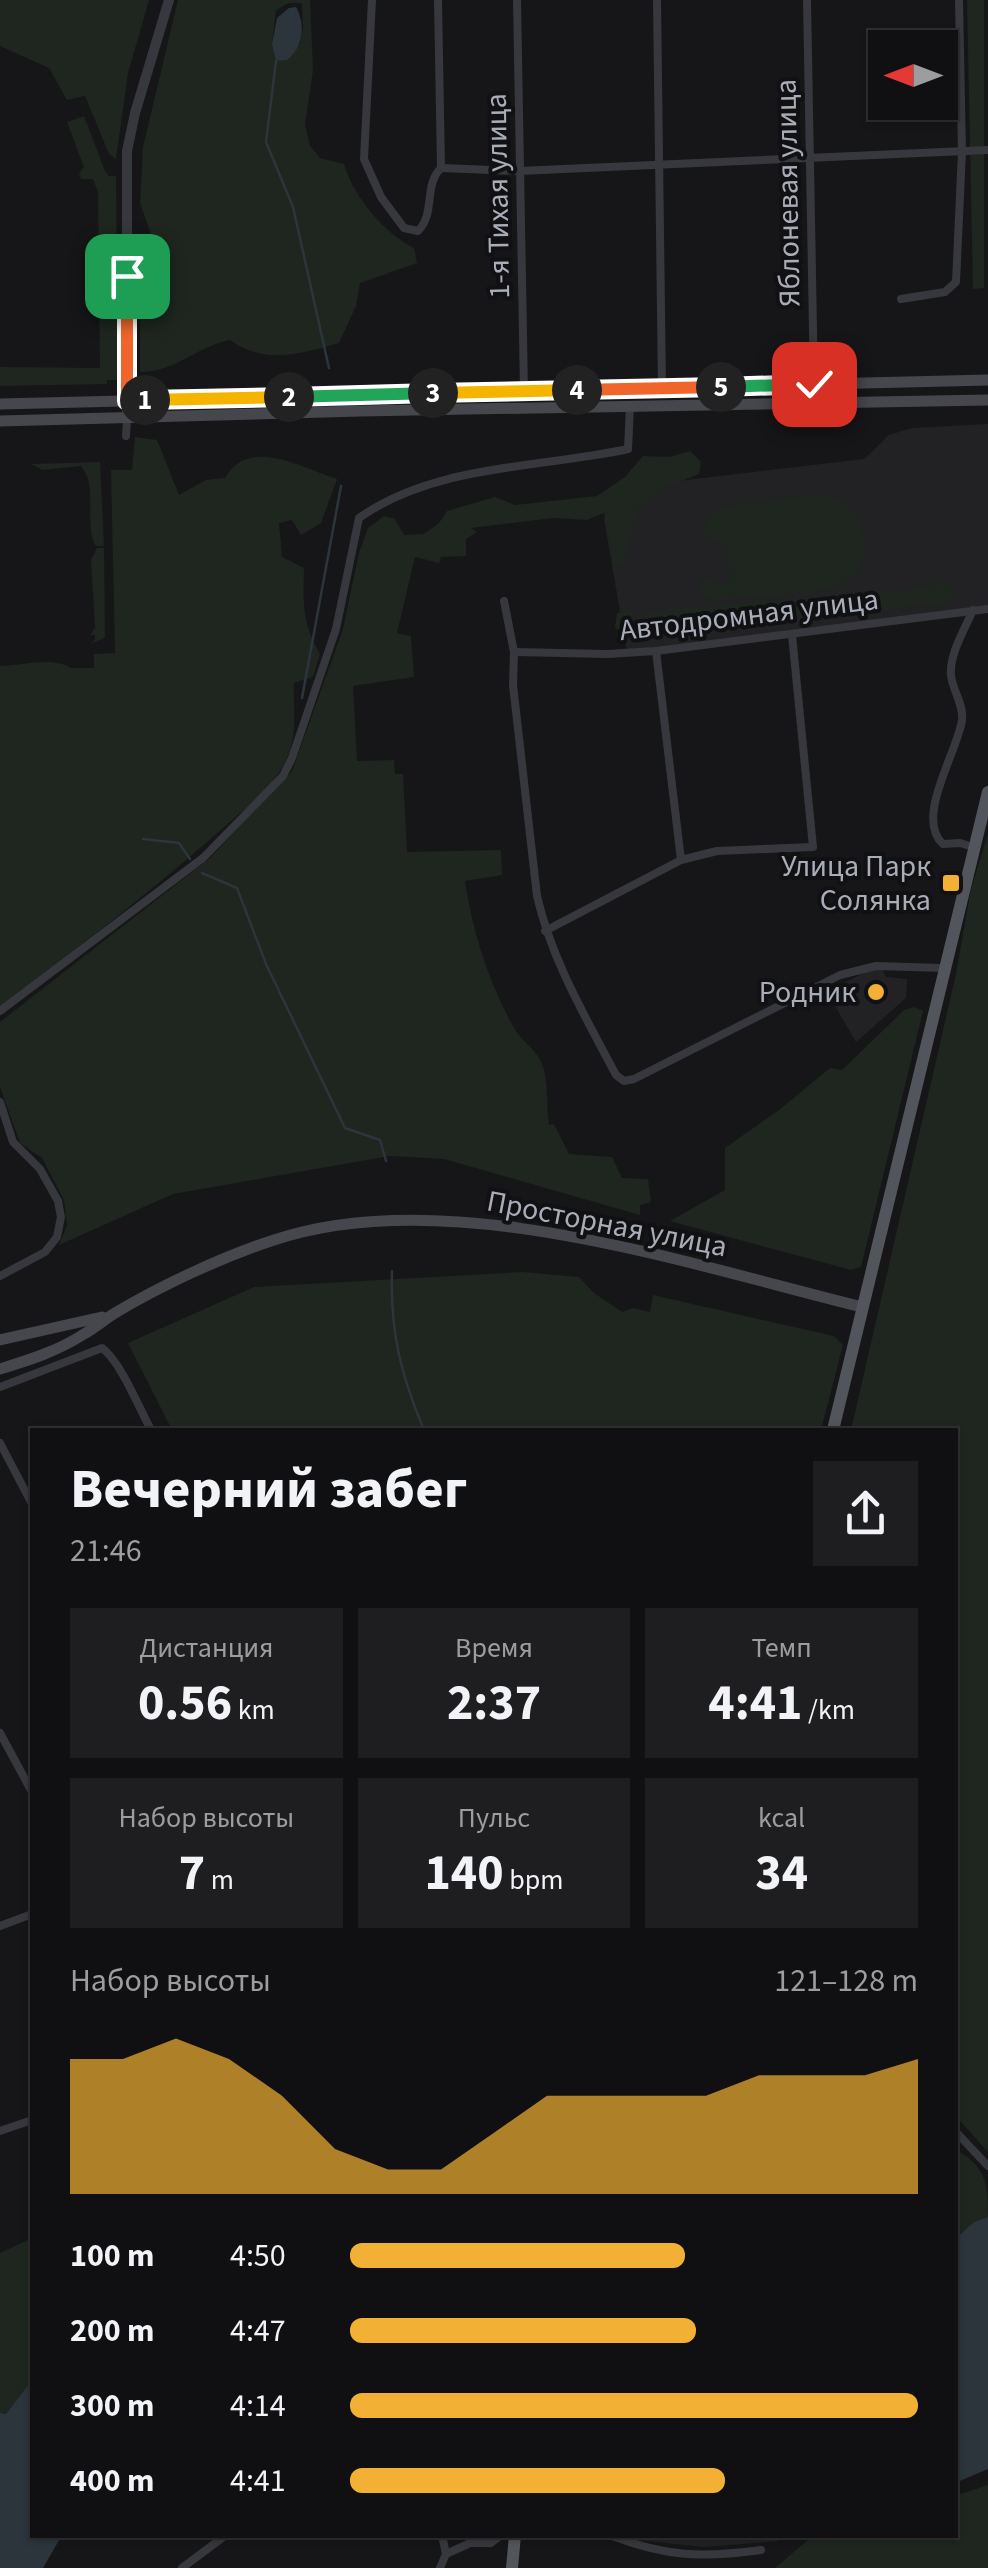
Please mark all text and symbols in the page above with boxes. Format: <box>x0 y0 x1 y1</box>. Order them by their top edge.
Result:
north arrow <box>868 30 958 120</box>
map controls <box>868 30 958 120</box>
street label: Яблоневая улица <box>765 79 811 307</box>
street label: 1-я Тихая улица <box>475 93 521 299</box>
pin <box>85 234 170 319</box>
icon: arrive <box>100 249 155 304</box>
pin <box>772 342 857 427</box>
icon: check <box>787 357 842 412</box>
pin: 5 <box>696 362 746 412</box>
pin: 4 <box>552 365 602 415</box>
text: 5 <box>714 367 728 407</box>
pin: 3 <box>408 368 458 418</box>
text: 4 <box>570 370 584 410</box>
pin: 2 <box>264 372 314 422</box>
text: 3 <box>426 373 440 413</box>
pin: 1 <box>120 375 170 425</box>
text: 2 <box>282 377 296 417</box>
text: 1 <box>138 380 152 420</box>
street label: Автодромная улица <box>617 578 881 652</box>
place label: Улица Парк Солянка <box>781 845 931 922</box>
marker: Улица Парк Солянка <box>940 872 962 894</box>
place label: Родник <box>759 971 856 1014</box>
marker: Родник <box>865 981 887 1003</box>
street label: Просторная улица <box>483 1180 731 1268</box>
text: Вечерний забег <box>70 1451 467 1529</box>
button: share <box>813 1461 918 1566</box>
text: 21:46 <box>70 1528 142 1574</box>
text: Дистанция <box>139 1628 274 1668</box>
text: Время <box>455 1628 533 1668</box>
text: Темп <box>752 1628 812 1668</box>
text: 0.56 <box>138 1668 232 1739</box>
text: 2:37 <box>447 1668 541 1739</box>
text: 4:41 <box>708 1668 803 1739</box>
text: km <box>232 1690 275 1730</box>
text: /km <box>803 1690 855 1730</box>
text: Набор высоты <box>119 1798 294 1838</box>
text: Пульс <box>458 1798 530 1838</box>
text: kcal <box>758 1798 805 1838</box>
text: 7 <box>179 1838 205 1909</box>
text: 140 <box>424 1838 504 1909</box>
text: 34 <box>755 1838 808 1909</box>
text: m <box>205 1860 234 1900</box>
text: bpm <box>504 1860 564 1900</box>
text: Набор высоты <box>70 1958 271 2004</box>
text: 121–128 m <box>774 1958 918 2004</box>
text: 100 m <box>70 2233 155 2279</box>
text: 4:50 <box>230 2233 286 2279</box>
text: 200 m <box>70 2308 155 2354</box>
text: 4:47 <box>230 2308 286 2354</box>
text: 300 m <box>70 2383 155 2429</box>
text: 4:14 <box>230 2383 286 2429</box>
text: 400 m <box>70 2458 155 2504</box>
text: 4:41 <box>230 2458 286 2504</box>

